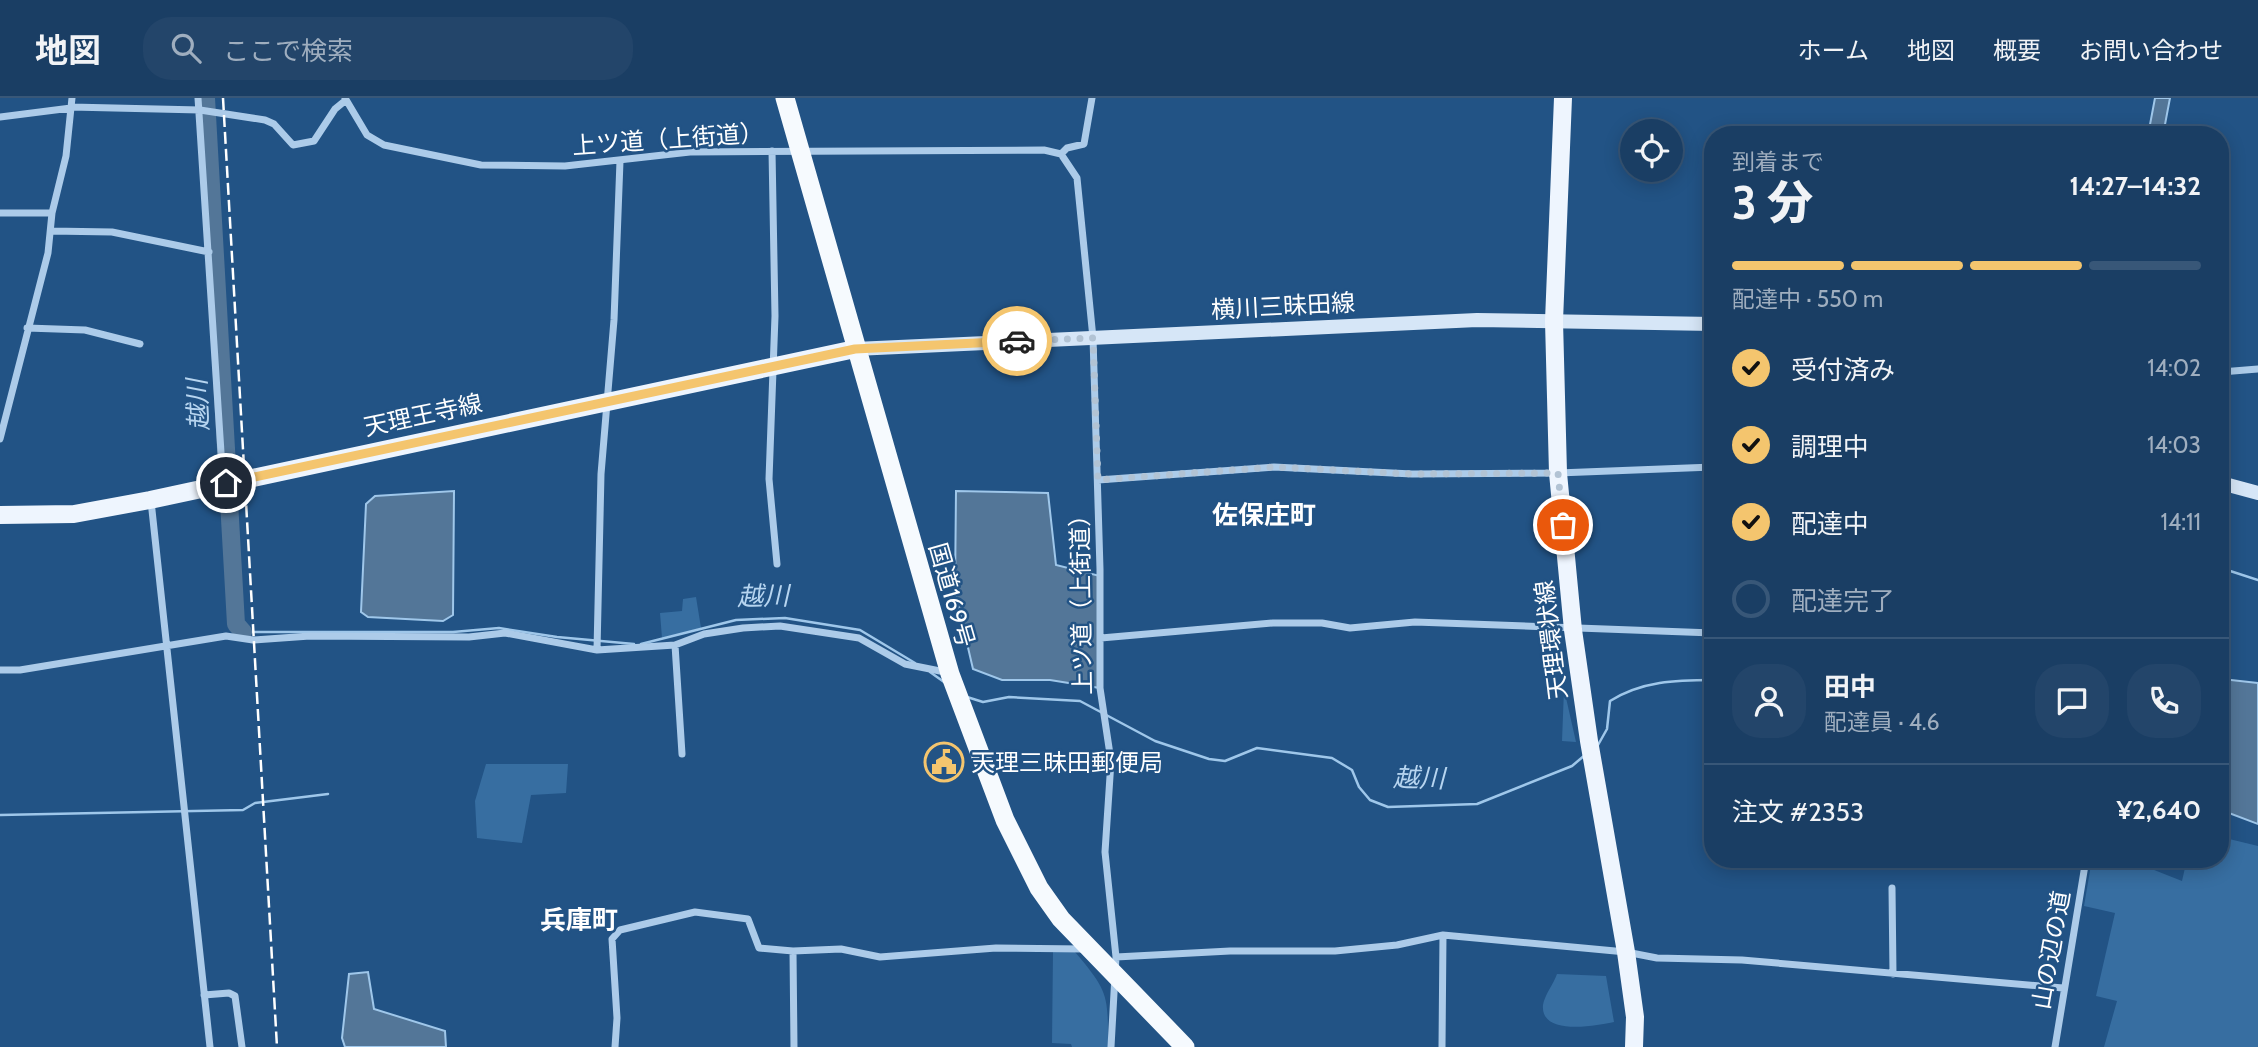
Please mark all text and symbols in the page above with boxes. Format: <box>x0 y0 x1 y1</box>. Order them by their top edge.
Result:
search box <box>143 17 633 80</box>
icon: search <box>167 29 205 67</box>
text: 地図 <box>35 30 101 70</box>
text: ここで検索 <box>223 35 353 67</box>
text: ホーム <box>1798 36 1869 65</box>
text: 地図 <box>1907 36 1955 65</box>
text: 概要 <box>1993 36 2041 65</box>
text: お問い合わせ <box>2079 36 2223 65</box>
street label: 上ツ道（上街道） <box>571 118 765 160</box>
map controls <box>1620 119 1683 182</box>
button: locate <box>1620 119 1683 182</box>
text: 到着まで <box>1732 148 1824 176</box>
text: 14:27–14:32 <box>2070 170 2201 202</box>
text: 3 分 <box>1732 175 1813 231</box>
text: 配達中 · 550 m <box>1732 285 1883 313</box>
street label: 横川三昧田線 <box>1210 288 1356 324</box>
courier <box>982 306 1052 376</box>
icon: car <box>998 322 1036 360</box>
icon: check <box>1732 349 1770 387</box>
text: 受付済み <box>1791 354 1895 386</box>
text: 14:02 <box>2147 354 2201 382</box>
water label: 越川 <box>181 375 215 432</box>
street label: 天理王寺線 <box>361 388 485 442</box>
icon: check <box>1732 426 1770 464</box>
text: 調理中 <box>1791 431 1869 463</box>
text: 14:03 <box>2147 431 2201 459</box>
pin <box>196 453 256 513</box>
icon: home <box>207 464 245 502</box>
pin <box>1533 495 1593 555</box>
district label: 佐保庄町 <box>1212 499 1316 531</box>
street label: 上ツ道（上街道） <box>1065 503 1097 695</box>
icon: check <box>1732 503 1770 541</box>
icon: bag <box>1544 506 1582 544</box>
text: 配達中 <box>1791 508 1869 540</box>
text: 14:11 <box>2160 508 2201 536</box>
street label: 国道169号 <box>923 540 981 650</box>
water label: 越川 <box>737 579 792 612</box>
street label: 天理環状線 <box>1529 579 1573 701</box>
text: 配達完了 <box>1791 585 1895 617</box>
button: person <box>1732 664 1806 738</box>
button: chat <box>2035 664 2109 738</box>
button: phone <box>2127 664 2201 738</box>
text: 田中 <box>1824 671 1876 703</box>
text: 配達員 · 4.6 <box>1824 708 1940 736</box>
public building icon: 天理三昧田郵便局 <box>923 741 965 783</box>
place label: 天理三昧田郵便局 <box>971 748 1163 777</box>
water label: 越川 <box>1393 762 1448 795</box>
text: ¥2,640 <box>2116 794 2201 826</box>
text: 注文 #2353 <box>1732 796 1864 828</box>
street label: 山の辺の道 <box>2026 888 2076 1012</box>
district label: 兵庫町 <box>540 904 618 936</box>

